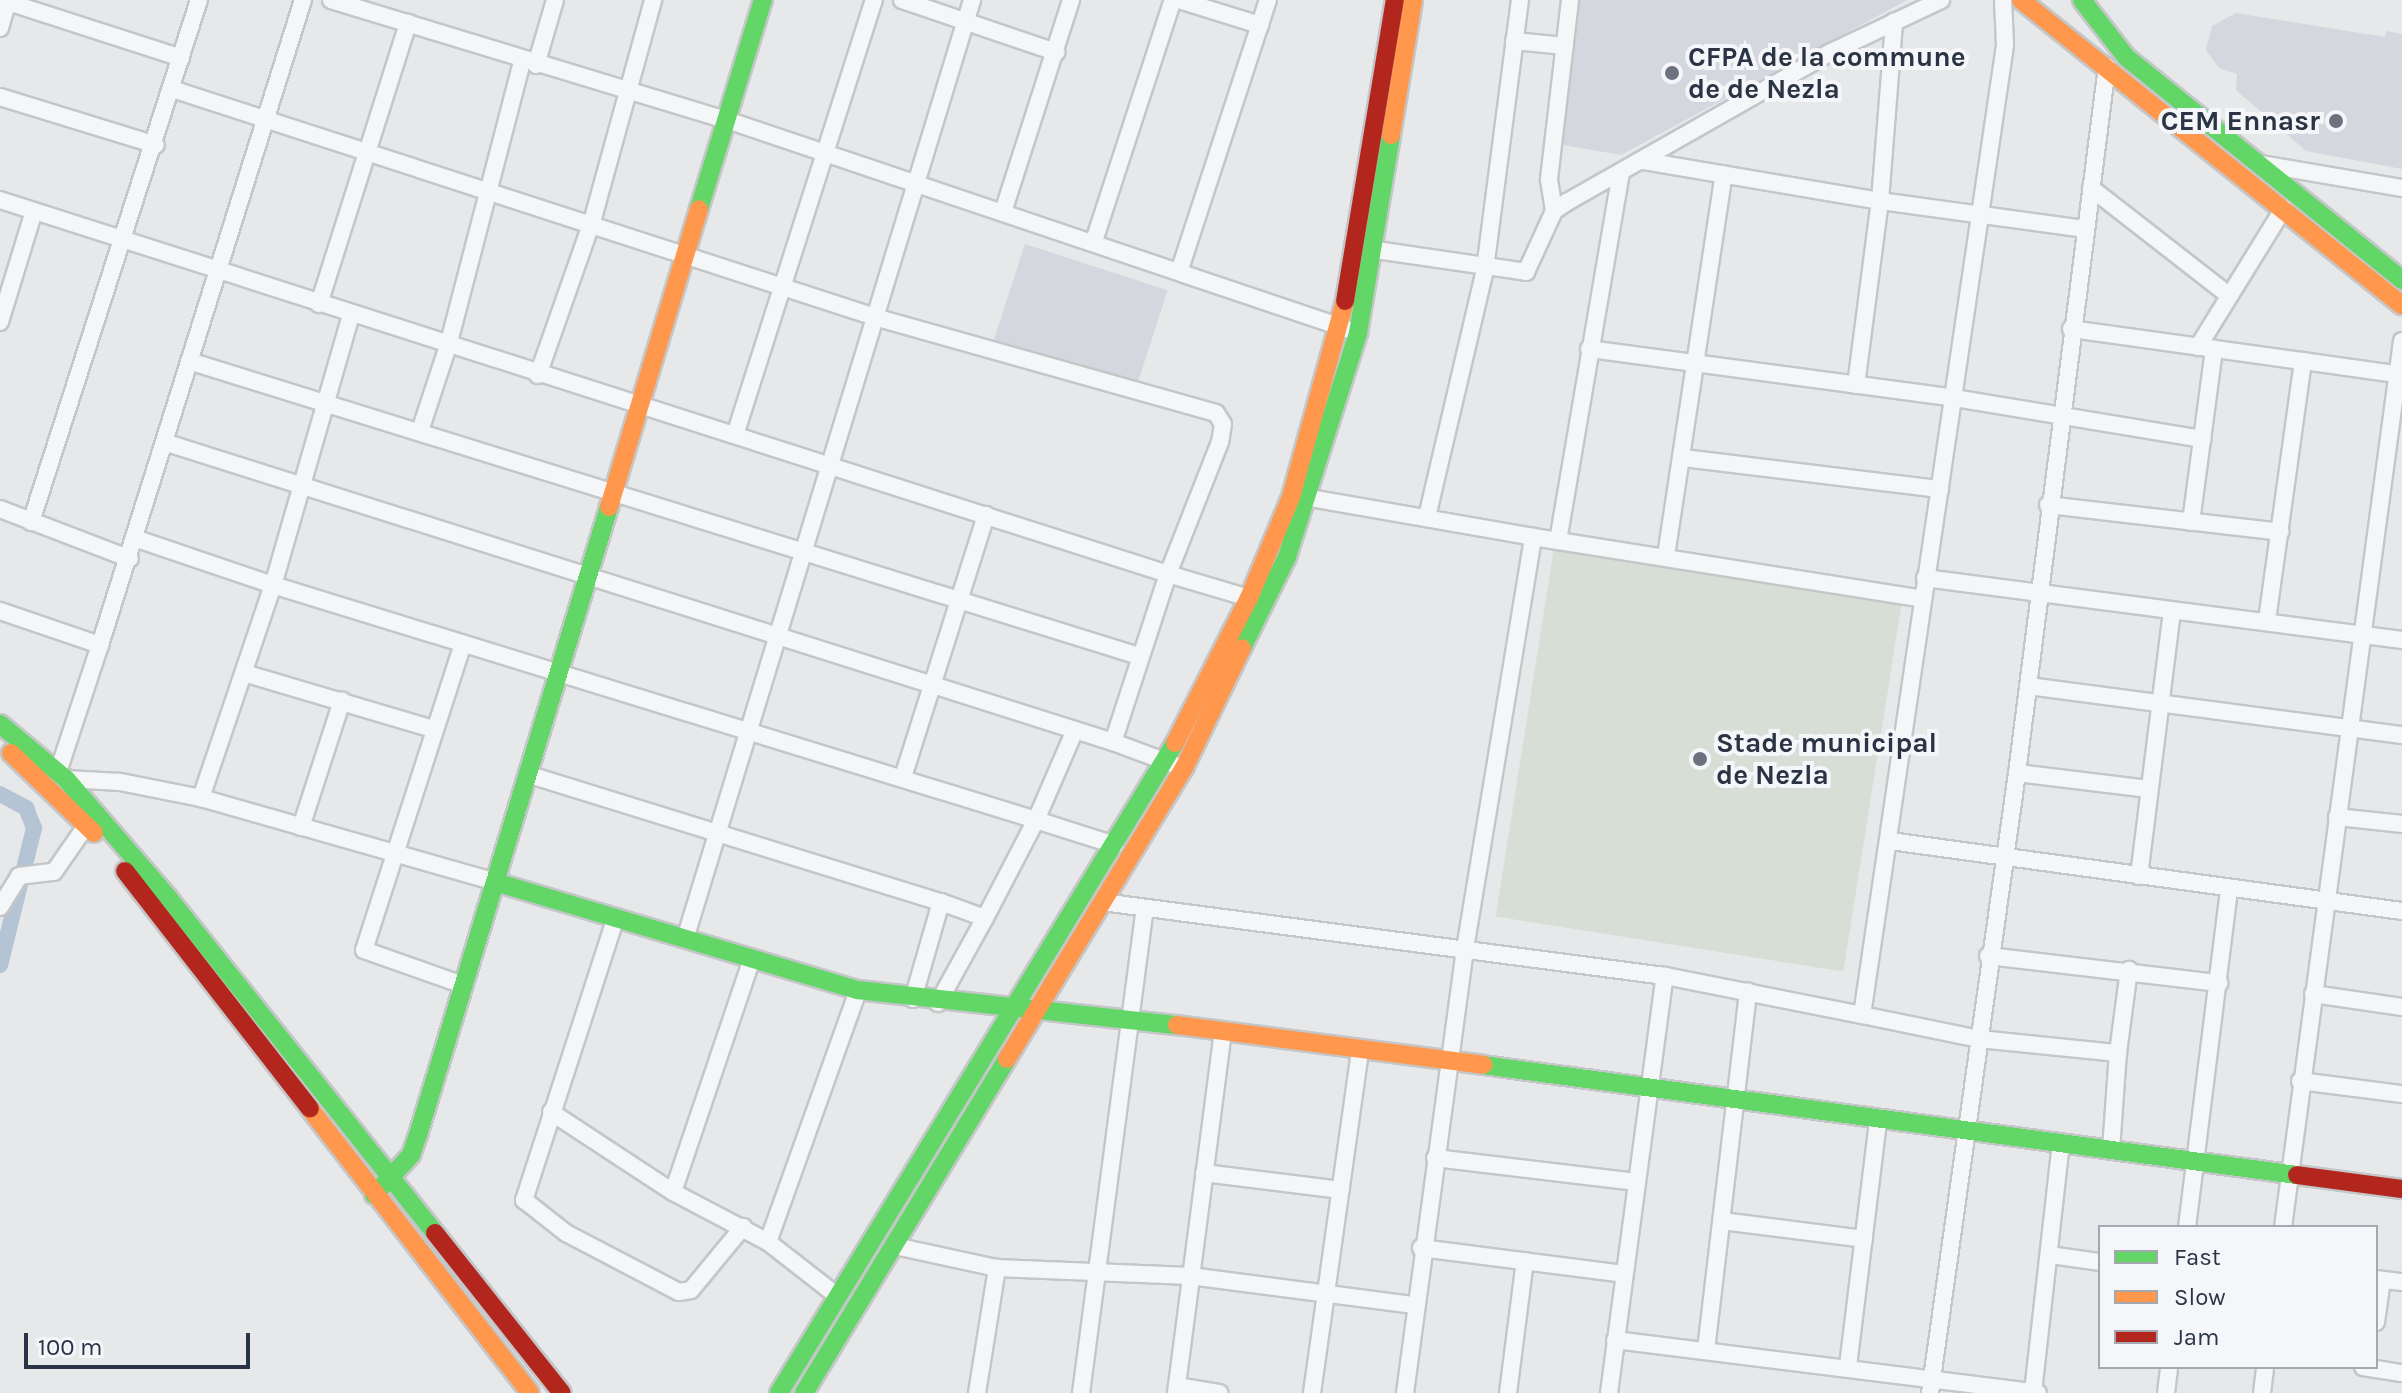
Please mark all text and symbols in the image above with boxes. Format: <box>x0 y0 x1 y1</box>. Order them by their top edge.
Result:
place label: CFPA de la commune de de Nezla <box>1688 40 1966 106</box>
marker: CFPA de la commune de de Nezla <box>1663 64 1681 82</box>
place label: CEM Ennasr <box>2161 104 2320 138</box>
marker: CEM Ennasr <box>2327 112 2345 130</box>
place label: Stade municipal de Nezla <box>1716 726 1937 792</box>
marker: Stade municipal de Nezla <box>1691 750 1709 768</box>
legend <box>2098 1225 2378 1369</box>
text: Fast <box>2174 1243 2221 1271</box>
text: Slow <box>2174 1283 2226 1311</box>
scale bar <box>28 1317 254 1367</box>
text: Jam <box>2174 1323 2219 1351</box>
text: 100 m <box>38 1333 103 1361</box>

